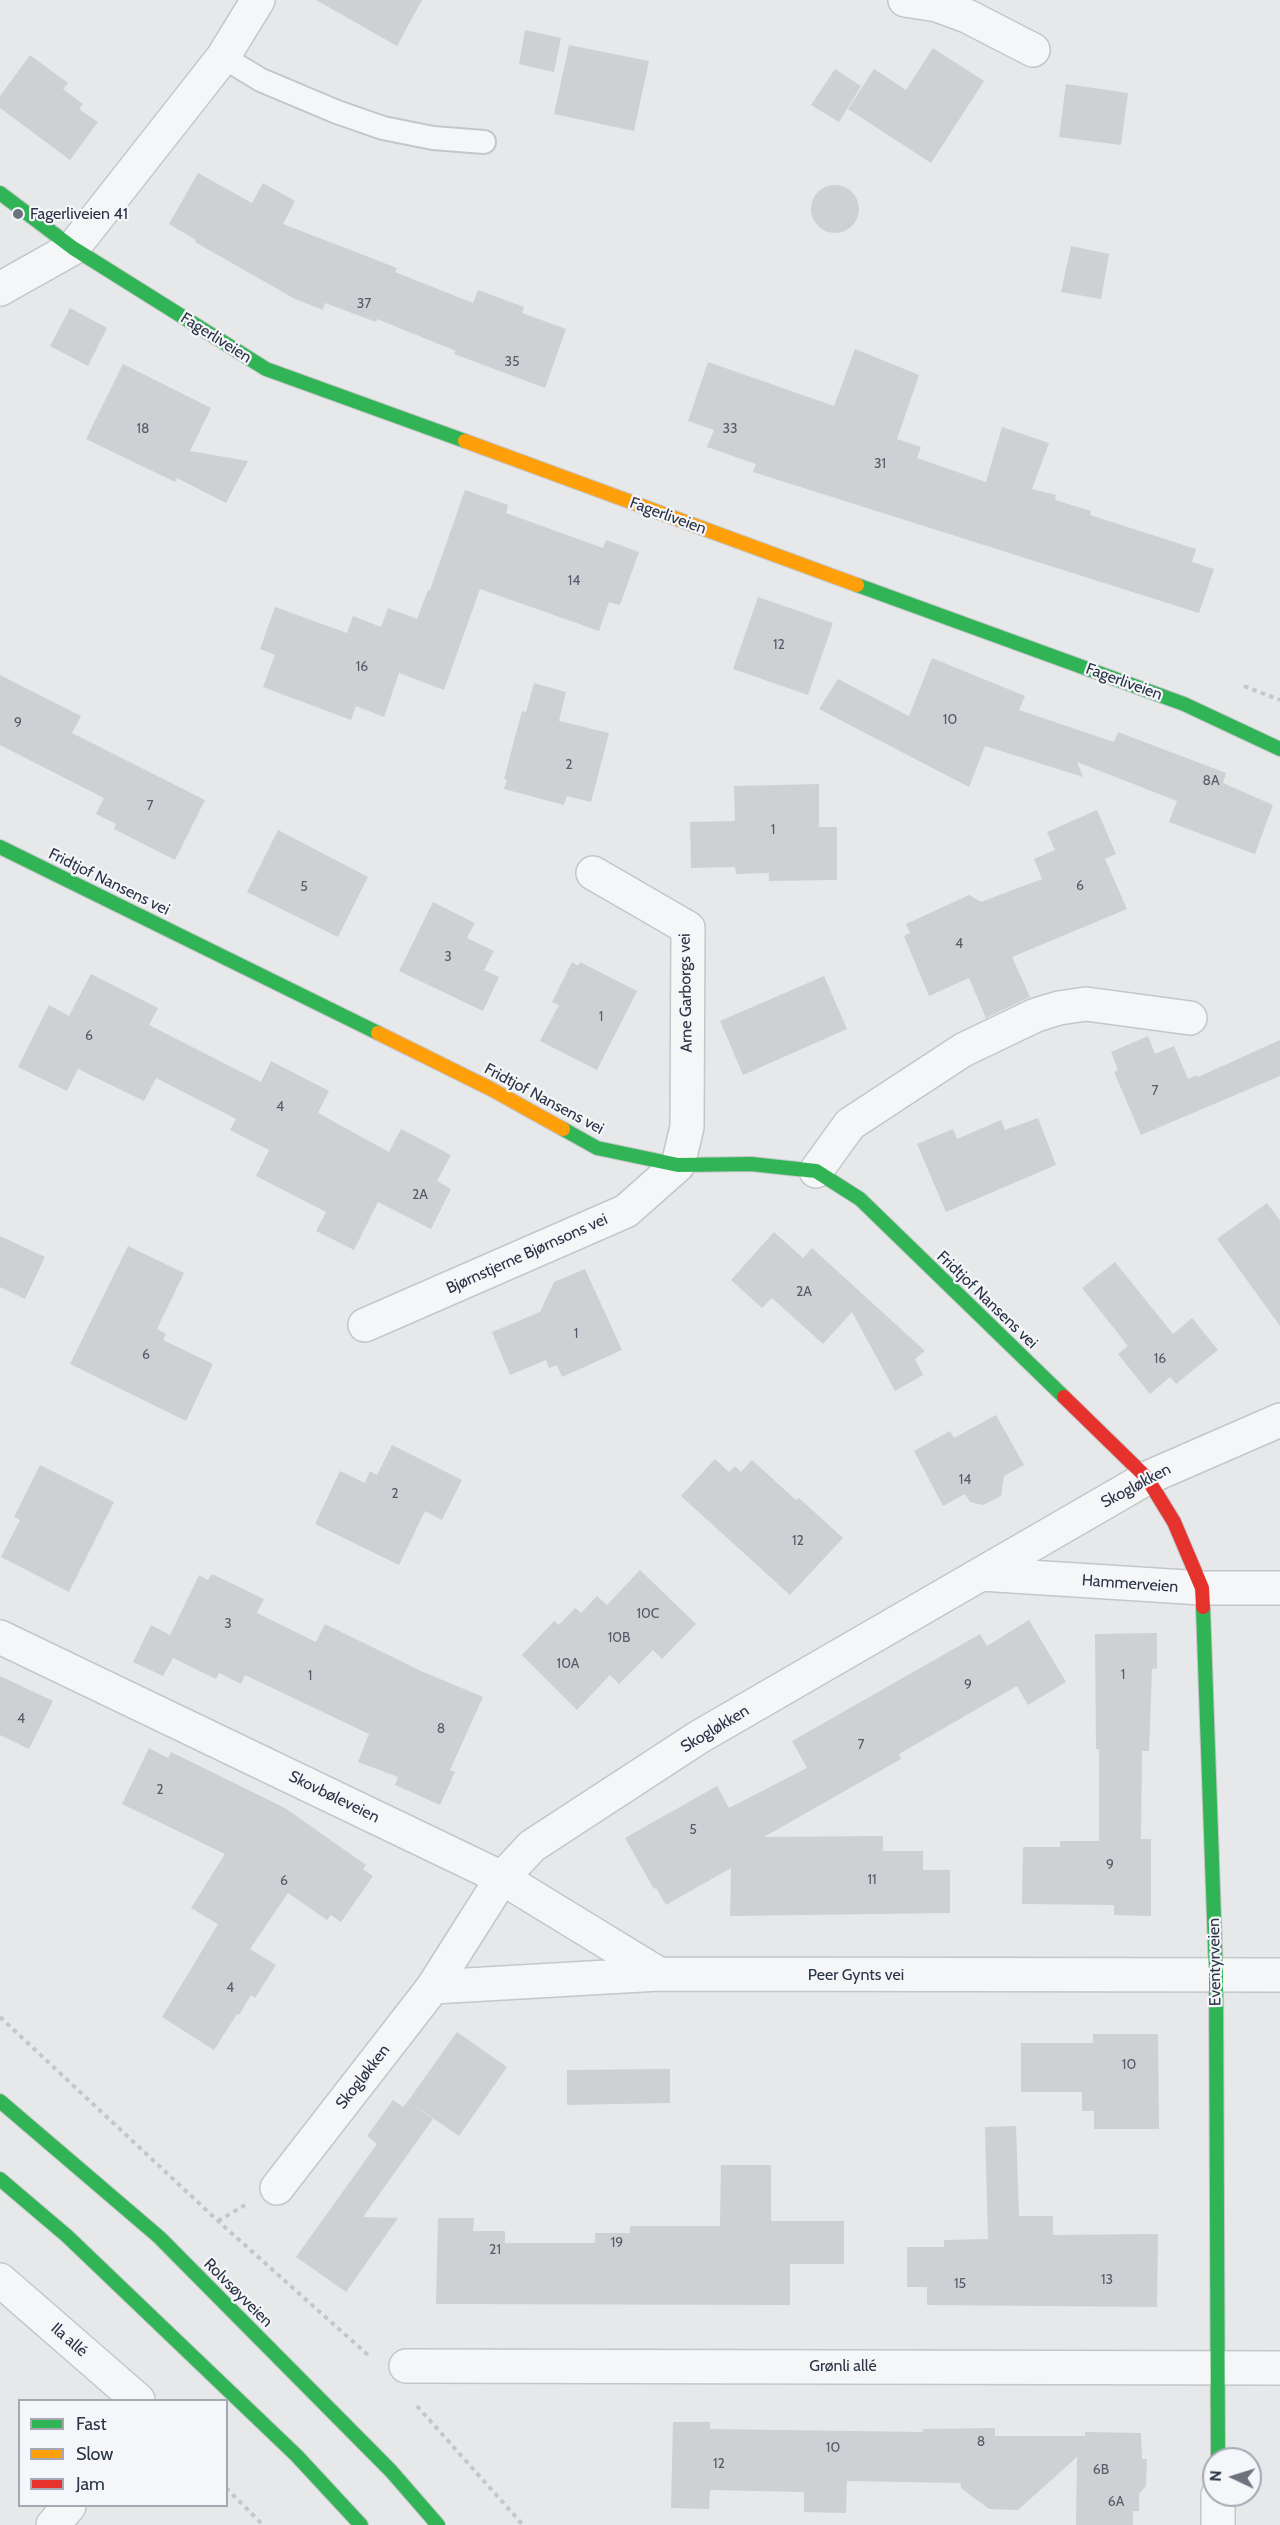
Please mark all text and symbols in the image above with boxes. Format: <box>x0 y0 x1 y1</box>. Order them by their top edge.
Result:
place label: Fagerliveien 41 <box>30 204 128 224</box>
marker: Fagerliveien 41 <box>11 207 25 221</box>
house number: 37 <box>357 296 371 312</box>
street label: Fagerliveien <box>177 309 255 367</box>
house number: 35 <box>504 354 520 370</box>
house number: 18 <box>136 421 150 437</box>
house number: 33 <box>722 421 738 437</box>
house number: 31 <box>874 456 886 472</box>
street label: Fagerliveien <box>627 493 709 539</box>
house number: 14 <box>568 573 580 589</box>
house number: 12 <box>773 637 785 653</box>
house number: 16 <box>356 659 368 675</box>
street label: Fagerliveien <box>1083 659 1165 705</box>
house number: 10 <box>943 712 957 728</box>
house number: 9 <box>14 715 22 731</box>
house number: 2 <box>565 757 573 773</box>
house number: 8A <box>1202 773 1220 789</box>
house number: 7 <box>146 798 154 814</box>
house number: 1 <box>771 822 775 838</box>
street label: Fridtjof Nansens vei <box>45 844 173 920</box>
house number: 6 <box>1076 878 1084 894</box>
house number: 5 <box>300 879 308 895</box>
street label: Arne Garborgs vei <box>675 933 697 1053</box>
house number: 4 <box>955 936 963 952</box>
house number: 3 <box>444 949 452 965</box>
house number: 1 <box>599 1009 603 1025</box>
house number: 6 <box>85 1028 93 1044</box>
street label: Fridtjof Nansens vei <box>481 1059 607 1139</box>
house number: 7 <box>1151 1083 1159 1099</box>
house number: 4 <box>276 1099 284 1115</box>
house number: 2A <box>412 1187 428 1203</box>
street label: Bjørnstjerne Bjørnsons vei <box>443 1210 611 1298</box>
street label: Fridtjof Nansens vei <box>933 1247 1041 1353</box>
house number: 2A <box>796 1284 812 1300</box>
house number: 1 <box>574 1326 578 1342</box>
house number: 6 <box>142 1347 150 1363</box>
house number: 16 <box>1154 1351 1166 1367</box>
street label: Skogløkken <box>1098 1460 1174 1512</box>
house number: 14 <box>959 1472 971 1488</box>
house number: 2 <box>391 1486 399 1502</box>
house number: 12 <box>792 1533 804 1549</box>
street label: Hammerveien <box>1081 1571 1179 1597</box>
house number: 10C <box>637 1606 659 1622</box>
house number: 3 <box>224 1616 232 1632</box>
house number: 10B <box>608 1630 630 1646</box>
house number: 10A <box>557 1656 579 1672</box>
house number: 1 <box>1121 1667 1125 1683</box>
house number: 1 <box>308 1668 312 1684</box>
house number: 9 <box>964 1677 972 1693</box>
street label: Skogløkken <box>677 1701 753 1757</box>
house number: 4 <box>17 1711 25 1727</box>
house number: 8 <box>437 1721 445 1737</box>
house number: 7 <box>857 1737 865 1753</box>
street label: Skovbøleveien <box>286 1767 382 1827</box>
house number: 2 <box>156 1782 164 1798</box>
house number: 5 <box>689 1822 697 1838</box>
house number: 9 <box>1106 1857 1114 1873</box>
house number: 11 <box>867 1872 877 1888</box>
house number: 6 <box>280 1873 288 1889</box>
street label: Eventyrveien <box>1205 1918 1225 2006</box>
street label: Peer Gynts vei <box>808 1965 904 1985</box>
house number: 4 <box>226 1980 234 1996</box>
street label: Skogløkken <box>332 2041 394 2113</box>
house number: 10 <box>1122 2057 1136 2073</box>
house number: 19 <box>611 2235 623 2251</box>
house number: 21 <box>489 2242 501 2258</box>
street label: Rolvsøyveien <box>200 2255 276 2331</box>
house number: 13 <box>1101 2272 1113 2288</box>
house number: 15 <box>954 2276 966 2292</box>
street label: Ila allé <box>47 2319 91 2361</box>
street label: Grønli allé <box>809 2356 877 2376</box>
legend <box>18 2399 228 2507</box>
text: Fast <box>76 2413 107 2435</box>
house number: 8 <box>977 2434 985 2450</box>
house number: 10 <box>826 2440 840 2456</box>
text: Slow <box>76 2443 113 2465</box>
north arrow <box>1202 2447 1262 2507</box>
house number: 12 <box>713 2456 725 2472</box>
house number: 6B <box>1093 2462 1109 2478</box>
text: N <box>1206 2470 1225 2482</box>
text: Jam <box>76 2473 105 2495</box>
house number: 6A <box>1108 2494 1124 2510</box>

